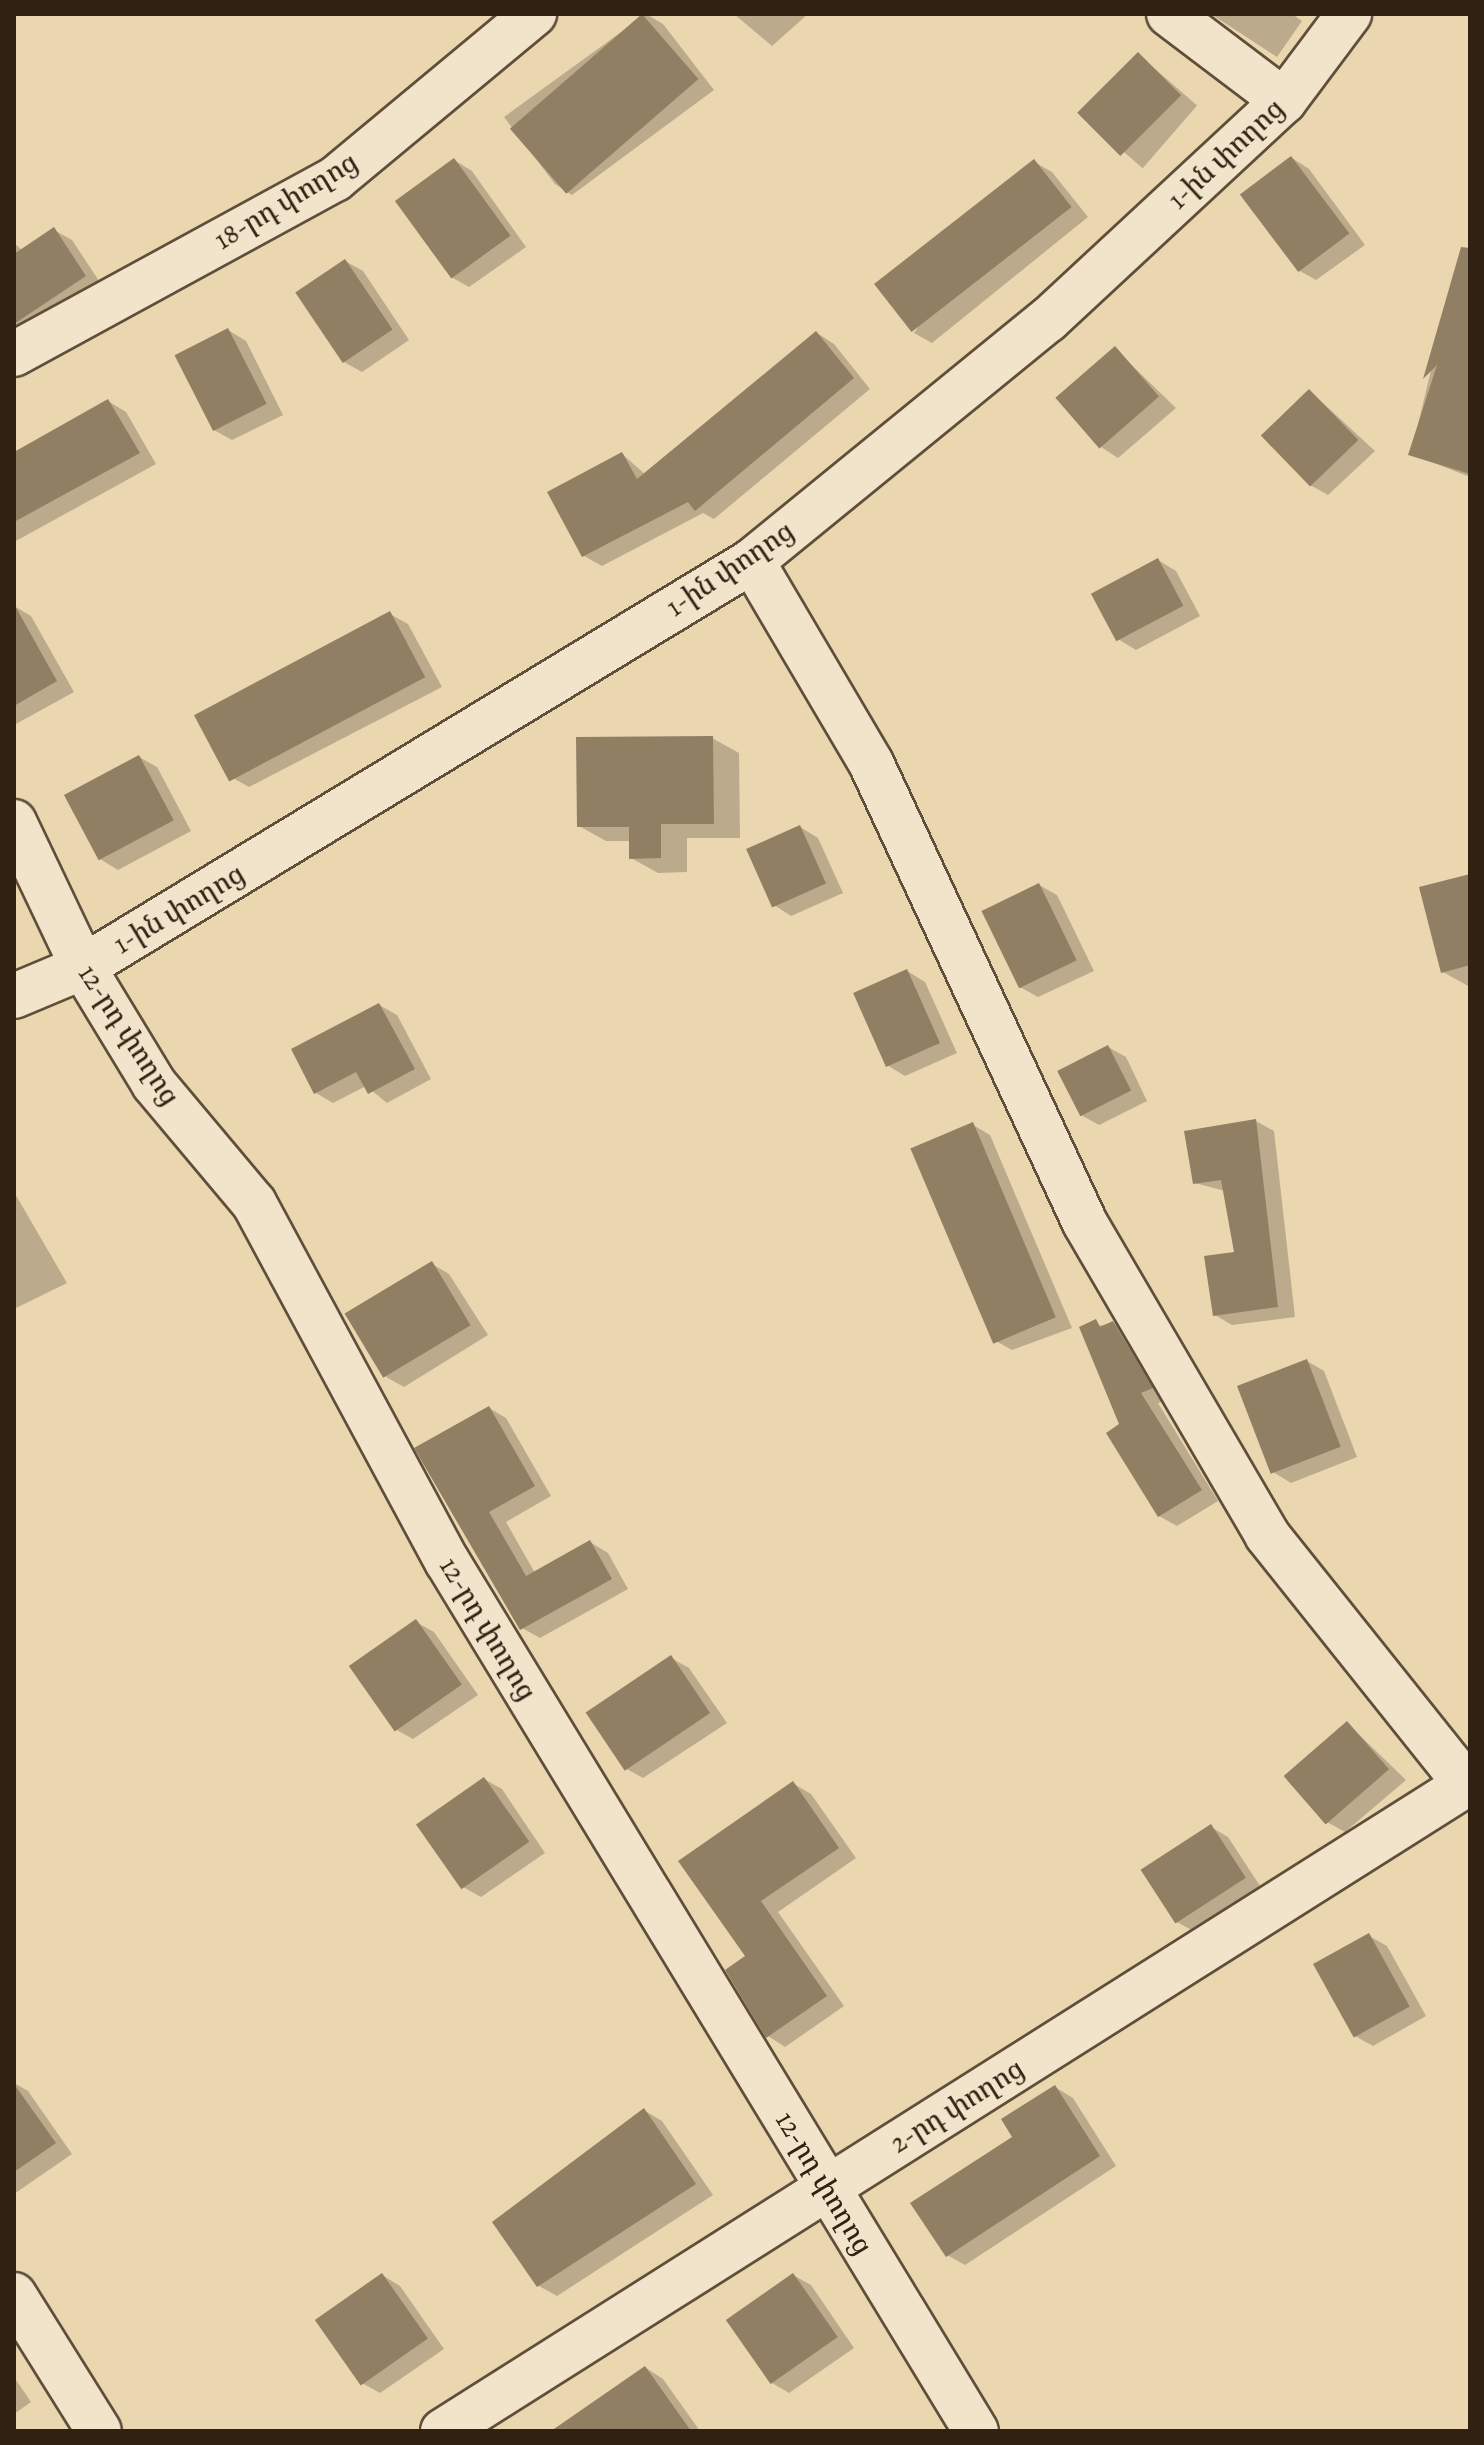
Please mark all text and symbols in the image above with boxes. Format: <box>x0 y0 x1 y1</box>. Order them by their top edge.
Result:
street label: 1-ին փողոց <box>1161 92 1291 216</box>
street label: 18-րդ փողոց <box>208 145 364 257</box>
street label: 1-ին փողոց <box>660 514 800 624</box>
street label: 1-ին փողոց <box>108 857 250 961</box>
street label: 12-րդ փողոց <box>71 958 187 1112</box>
street label: 12-րդ փողոց <box>432 1551 544 1707</box>
street label: 2-րդ փողոց <box>884 2052 1030 2160</box>
street label: 12-րդ փողոց <box>768 2105 880 2261</box>

